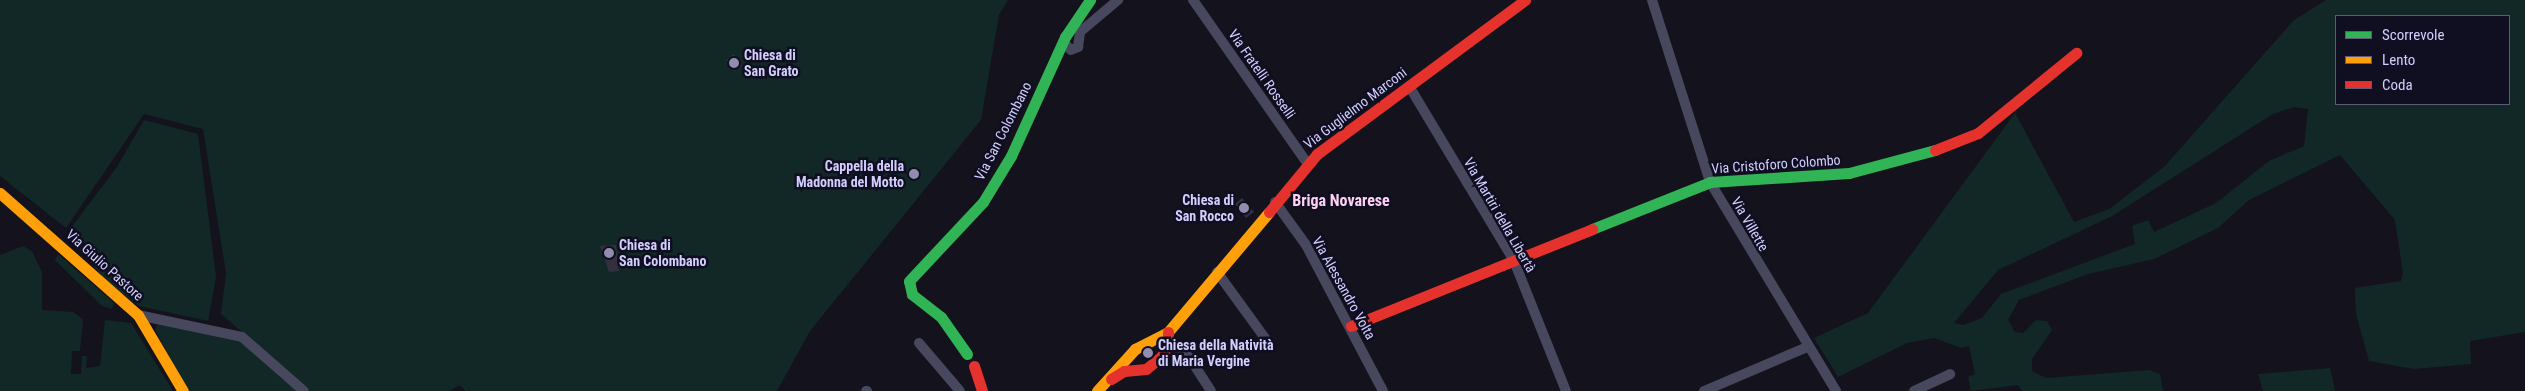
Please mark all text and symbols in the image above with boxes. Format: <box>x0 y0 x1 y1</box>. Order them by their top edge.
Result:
legend <box>2335 15 2510 105</box>
street label: Via Fratelli Rosselli <box>1225 26 1299 122</box>
text: Scorrevole <box>2382 26 2444 44</box>
place label: Chiesa di San Grato <box>744 47 799 80</box>
text: Lento <box>2382 51 2415 69</box>
marker: Chiesa di San Grato <box>728 57 740 69</box>
street label: Via Guglielmo Marconi <box>1300 64 1410 152</box>
text: Coda <box>2382 76 2413 94</box>
street label: Via San Colombano <box>971 79 1035 183</box>
street label: Via Cristoforo Colombo <box>1711 151 1841 177</box>
street label: Via Martiri della Libertà <box>1460 155 1540 275</box>
place label: Cappella della Madonna del Motto <box>796 158 904 190</box>
marker: Cappella della Madonna del Motto <box>908 168 920 180</box>
district label: Briga Novarese <box>1292 191 1390 211</box>
place label: Chiesa di San Rocco <box>1175 192 1234 224</box>
street label: Via Villette <box>1728 194 1772 254</box>
marker: Chiesa di San Rocco <box>1238 202 1250 214</box>
street label: Via Giulio Pastore <box>63 226 147 304</box>
street label: Via Alessandro Volta <box>1309 234 1379 342</box>
place label: Chiesa di San Colombano <box>619 237 706 270</box>
marker: Chiesa di San Colombano <box>603 247 615 259</box>
place label: Chiesa della Natività di Maria Vergine <box>1158 337 1273 370</box>
marker: Chiesa della Natività di Maria Vergine <box>1142 347 1154 359</box>

